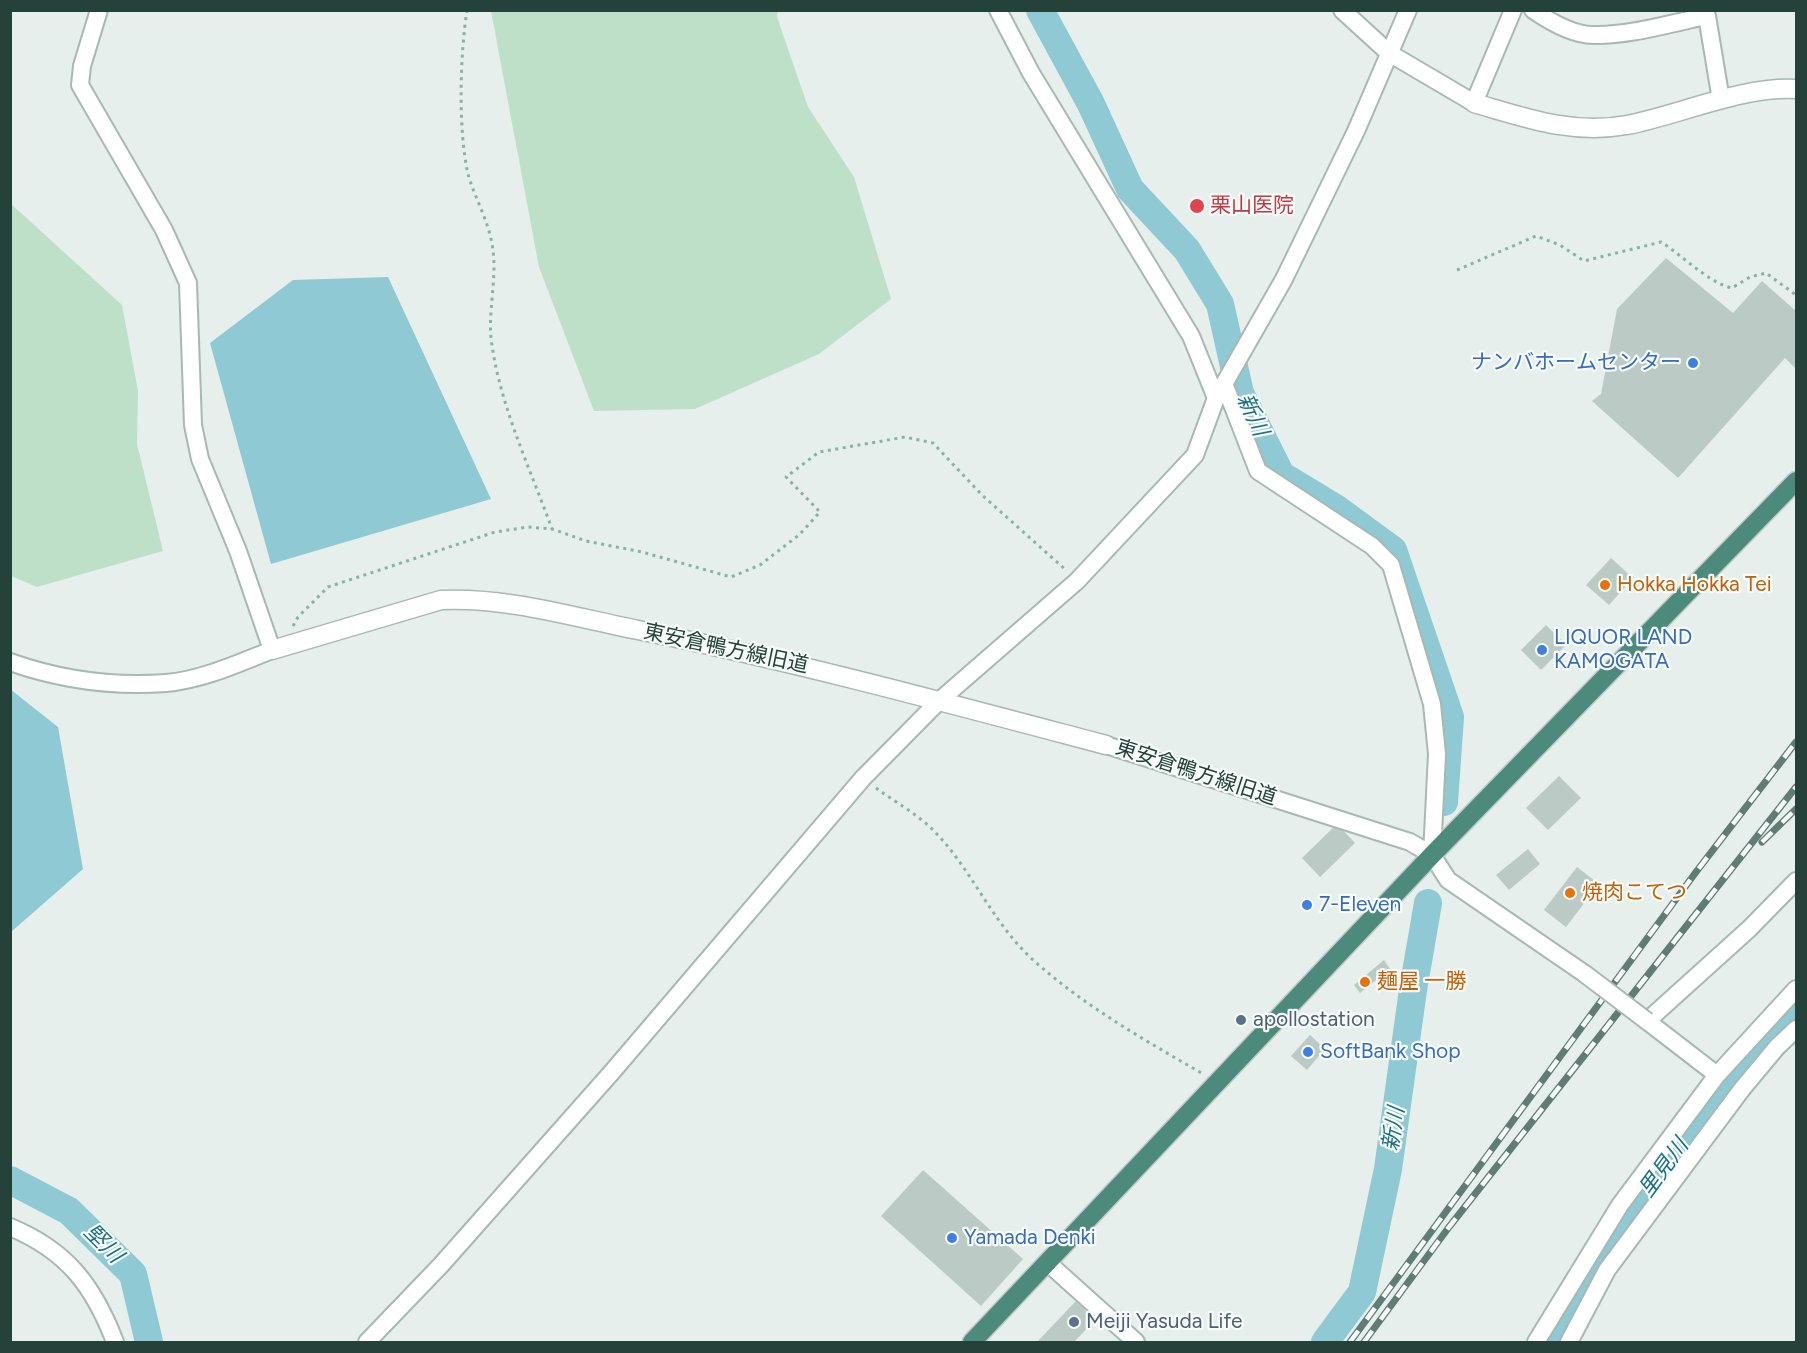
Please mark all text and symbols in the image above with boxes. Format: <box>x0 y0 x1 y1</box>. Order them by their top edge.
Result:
place label: 栗山医院 <box>1210 193 1294 219</box>
marker: 栗山医院 <box>1188 197 1206 215</box>
place label: ナンバホームセンター <box>1471 350 1681 376</box>
marker: ナンバホームセンター <box>1686 356 1700 370</box>
water label: 新川 <box>1231 389 1273 441</box>
place label: Hokka Hokka Tei <box>1617 572 1772 598</box>
marker: Hokka Hokka Tei <box>1598 578 1612 592</box>
street label: 東安倉鴨方線旧道 <box>641 619 811 679</box>
place label: LIQUOR LAND KAMOGATA <box>1554 625 1692 675</box>
marker: LIQUOR LAND KAMOGATA <box>1535 643 1549 657</box>
street label: 東安倉鴨方線旧道 <box>1112 735 1280 811</box>
place label: 焼肉こてつ <box>1582 880 1687 906</box>
marker: 焼肉こてつ <box>1563 886 1577 900</box>
place label: 7-Eleven <box>1319 892 1401 918</box>
marker: 7-Eleven <box>1300 898 1314 912</box>
place label: 麺屋 一勝 <box>1377 969 1466 995</box>
marker: 麺屋 一勝 <box>1358 975 1372 989</box>
place label: apollostation <box>1253 1007 1375 1033</box>
marker: apollostation <box>1234 1013 1248 1027</box>
place label: SoftBank Shop <box>1320 1039 1461 1065</box>
marker: SoftBank Shop <box>1301 1045 1315 1059</box>
water label: 新川 <box>1378 1105 1410 1153</box>
water label: 里見川 <box>1634 1134 1694 1202</box>
water label: 堅川 <box>78 1219 128 1269</box>
place label: Yamada Denki <box>964 1225 1096 1251</box>
marker: Yamada Denki <box>945 1231 959 1245</box>
place label: Meiji Yasuda Life <box>1086 1309 1243 1335</box>
marker: Meiji Yasuda Life <box>1067 1315 1081 1329</box>

